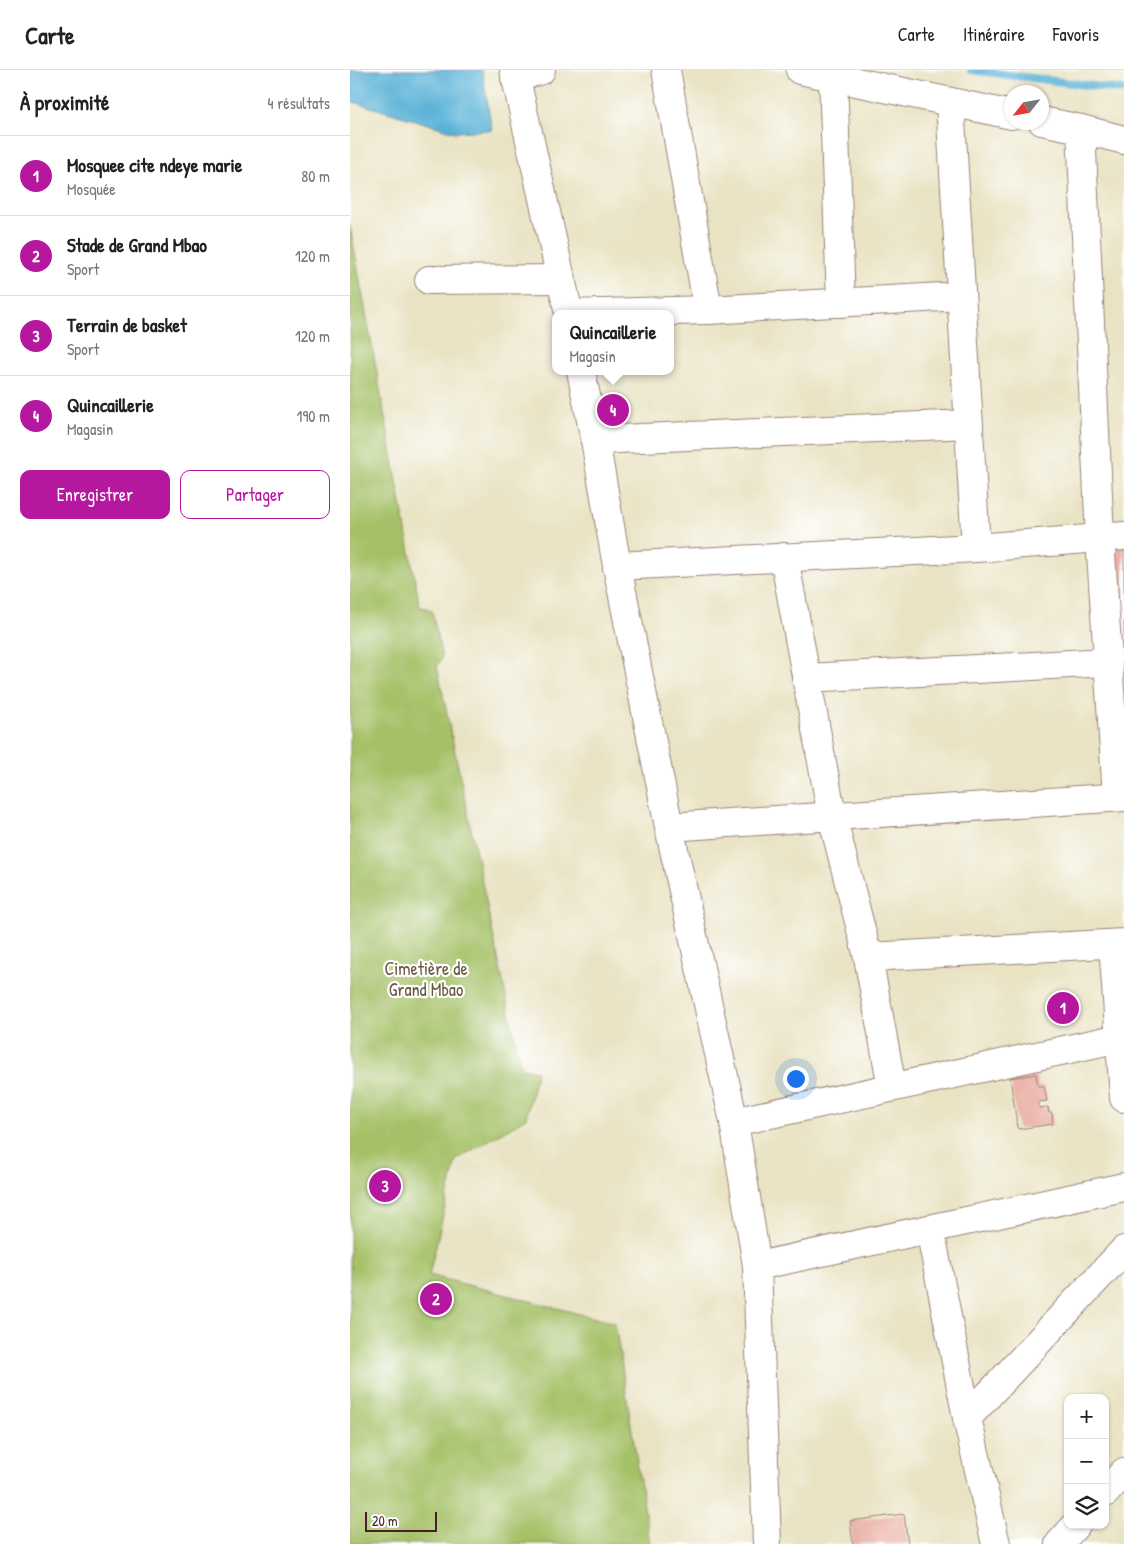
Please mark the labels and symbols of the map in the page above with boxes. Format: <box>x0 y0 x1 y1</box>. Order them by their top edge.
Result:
north arrow <box>1004 85 1049 130</box>
pin: 4 <box>597 391 629 429</box>
park label: Cimetière de Grand Mbao <box>384 956 468 1002</box>
pin: 1 <box>1047 989 1079 1027</box>
your location <box>783 1066 809 1092</box>
pin: 3 <box>369 1167 401 1205</box>
pin: 2 <box>420 1280 452 1318</box>
scale bar <box>365 1509 438 1532</box>

